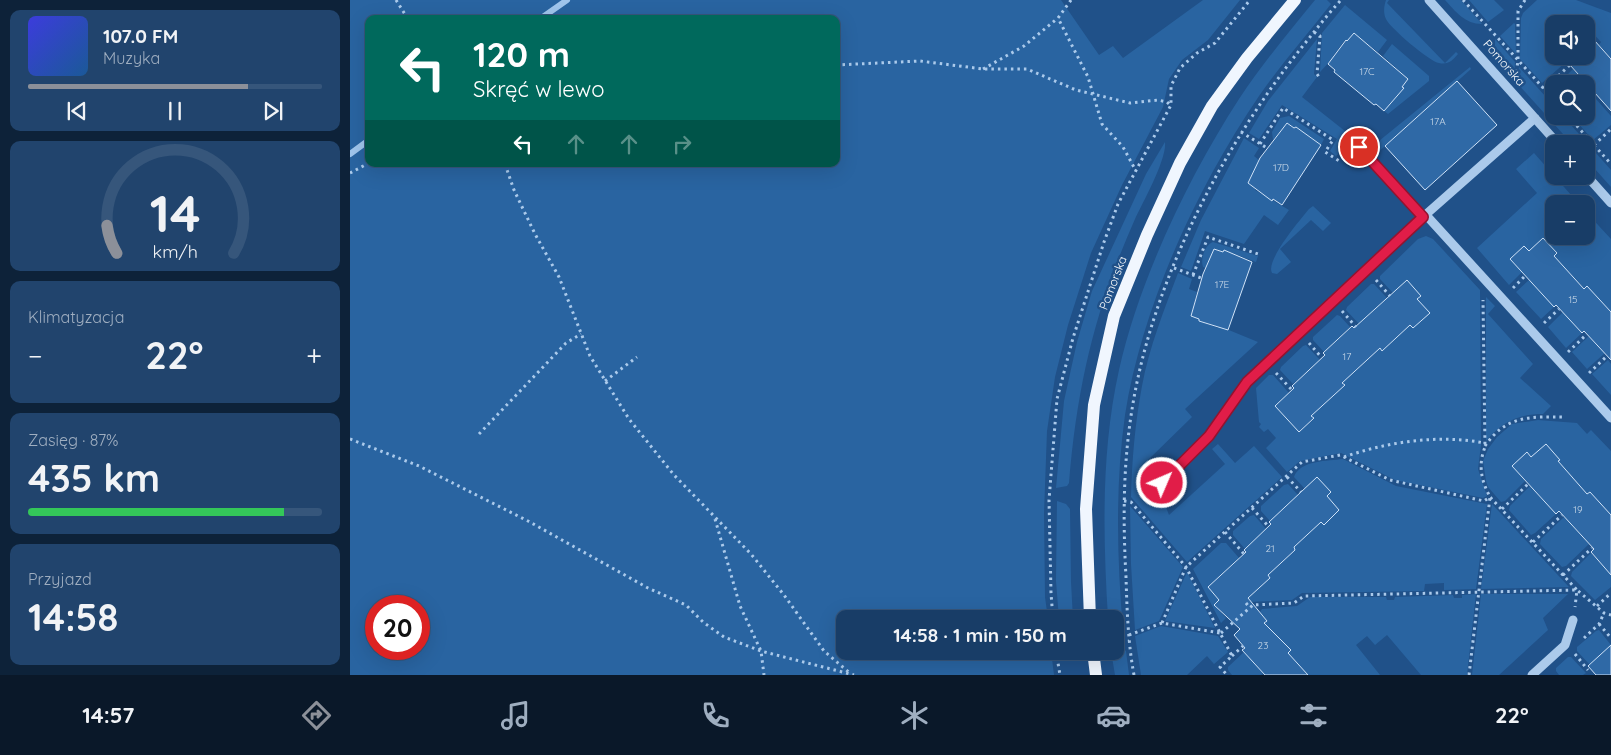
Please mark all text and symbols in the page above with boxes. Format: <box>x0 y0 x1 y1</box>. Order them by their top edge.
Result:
map controls <box>1545 15 1595 245</box>
button: sound <box>1545 15 1595 65</box>
text: 107.0 FM <box>103 24 178 48</box>
text: 120 m <box>473 32 570 76</box>
icon: left <box>390 35 455 100</box>
street label: Pomorska <box>1480 36 1529 89</box>
text: Muzyka <box>103 48 160 68</box>
house number: 17C <box>1359 65 1375 78</box>
text: Skręć w lewo <box>473 75 605 103</box>
button: search <box>1545 75 1595 125</box>
icon: previous <box>63 97 91 125</box>
icon: pause <box>161 97 189 125</box>
icon: next <box>259 97 287 125</box>
house number: 17A <box>1430 115 1446 128</box>
pin <box>1338 126 1380 168</box>
icon: left <box>509 130 537 158</box>
icon: ahead <box>562 130 590 158</box>
icon: ahead <box>615 130 643 158</box>
icon: right <box>668 130 696 158</box>
icon: arrive <box>1345 133 1373 161</box>
button: + <box>1545 135 1595 185</box>
house number: 17D <box>1273 161 1289 174</box>
text: 14 <box>150 180 200 245</box>
button: − <box>1545 195 1595 245</box>
text: km/h <box>152 240 198 262</box>
street label: Pomorska <box>1095 254 1130 312</box>
house number: 17E <box>1215 278 1230 291</box>
house number: 15 <box>1568 293 1578 306</box>
text: Klimatyzacja <box>28 307 124 327</box>
text: 22° <box>145 331 203 379</box>
text: − <box>28 338 43 373</box>
text: + <box>306 338 322 373</box>
house number: 17 <box>1343 350 1351 363</box>
text: Zasięg · 87% <box>28 430 119 450</box>
text: 435 km <box>28 454 160 502</box>
position arrow <box>1135 456 1187 508</box>
house number: 19 <box>1573 503 1583 516</box>
house number: 21 <box>1265 542 1275 555</box>
text: Przyjazd <box>28 569 92 589</box>
text: 14:58 <box>28 593 118 641</box>
speed limit sign: 20 <box>365 595 430 660</box>
text: 14:58 · 1 min · 150 m <box>893 623 1067 647</box>
house number: 23 <box>1258 639 1268 652</box>
icon: directions <box>299 698 334 733</box>
icon: music <box>498 698 533 733</box>
icon: phone <box>698 698 733 733</box>
icon: climate <box>897 698 932 733</box>
icon: car <box>1096 698 1131 733</box>
icon: filters <box>1296 698 1331 733</box>
text: 14:57 <box>82 701 134 729</box>
text: 22° <box>1495 701 1529 729</box>

